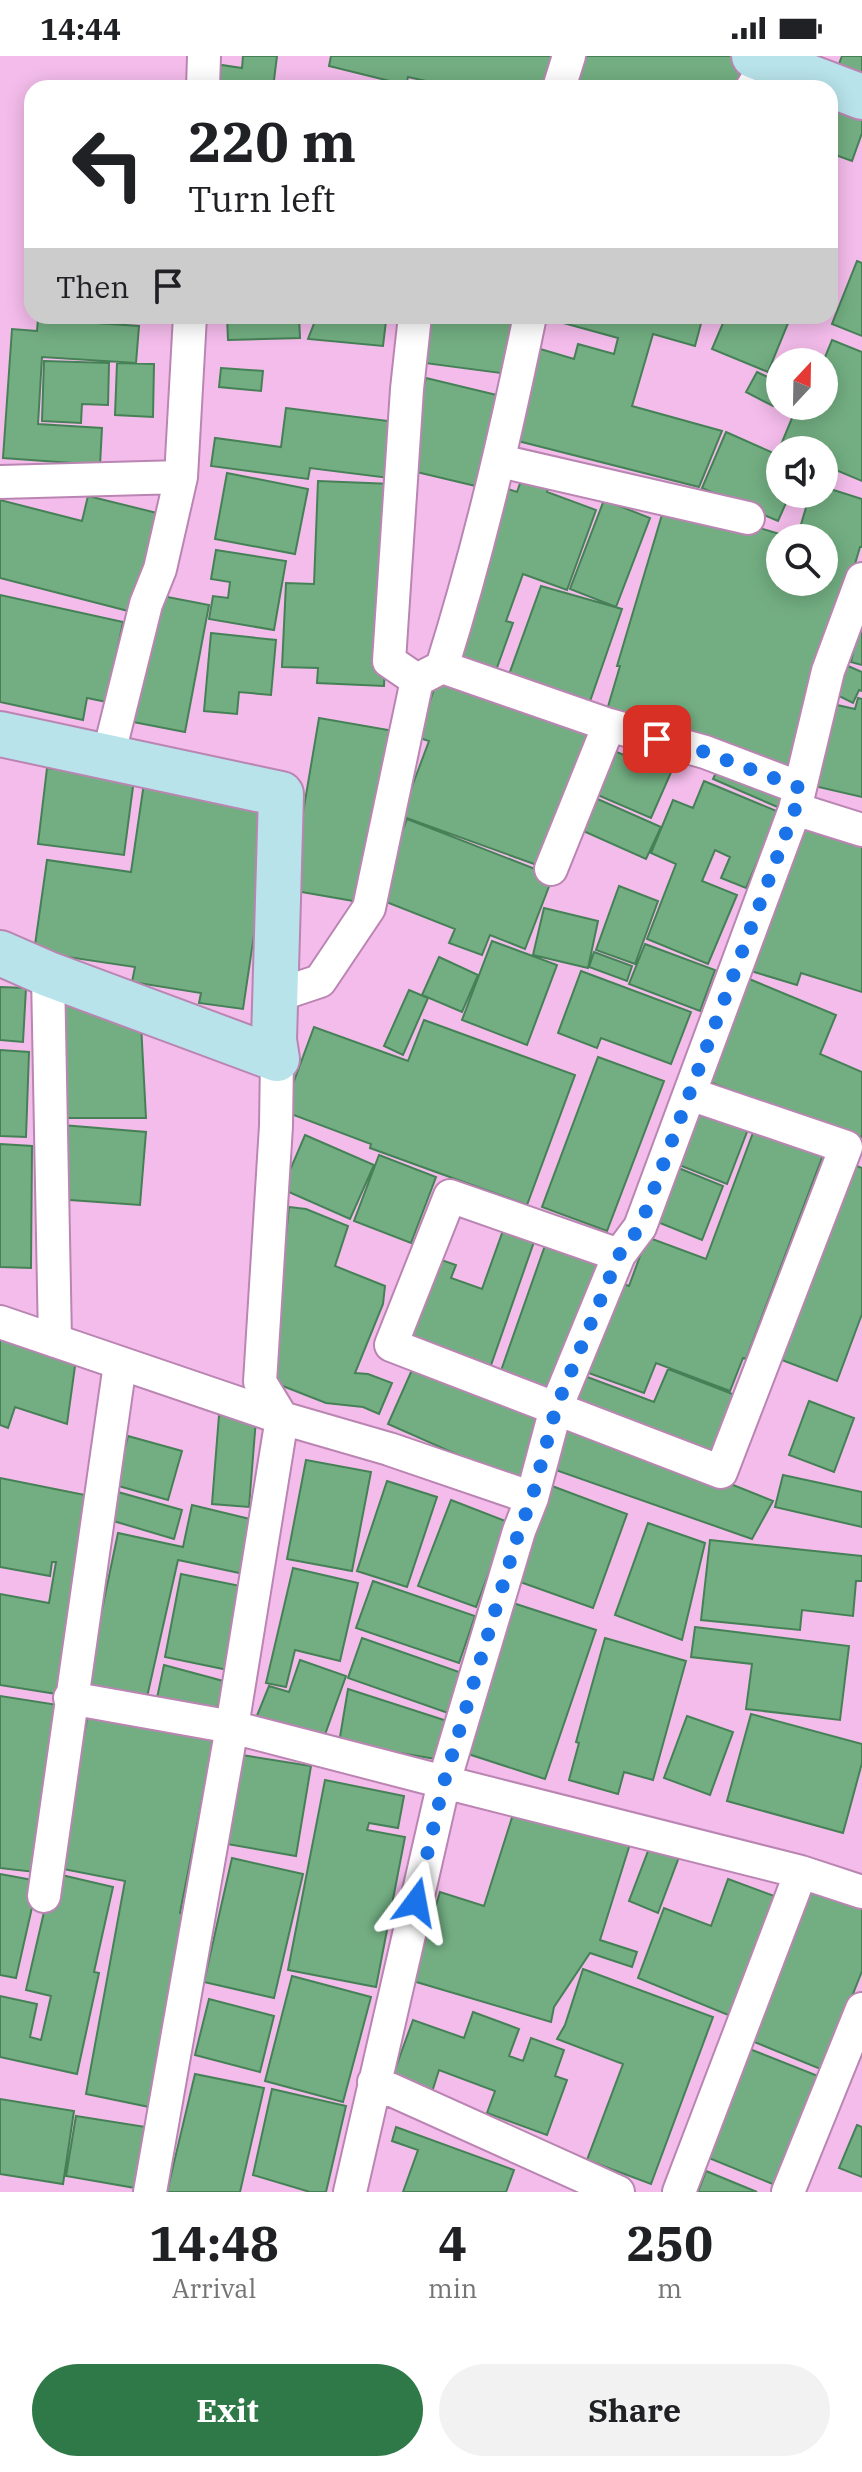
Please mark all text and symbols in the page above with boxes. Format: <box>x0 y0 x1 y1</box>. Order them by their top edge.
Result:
text: 14:44 <box>40 9 121 48</box>
text: 220 m <box>188 105 356 177</box>
icon: left <box>56 112 160 216</box>
text: Turn left <box>188 175 335 222</box>
icon: arrive <box>146 264 190 308</box>
text: Then <box>56 267 130 306</box>
north arrow <box>766 348 838 420</box>
map controls <box>766 348 838 596</box>
button: sound <box>766 436 838 508</box>
button: search <box>766 524 838 596</box>
pin <box>623 705 691 773</box>
icon: arrive <box>635 717 679 761</box>
position arrow <box>374 1860 458 1944</box>
text: 14:48 <box>149 2212 279 2274</box>
text: 4 <box>438 2212 467 2274</box>
text: 250 <box>627 2212 713 2274</box>
text: Arrival <box>172 2271 256 2305</box>
text: min <box>428 2271 477 2305</box>
text: m <box>657 2271 682 2305</box>
button: Exit <box>32 2364 423 2456</box>
button: Share <box>439 2364 830 2456</box>

